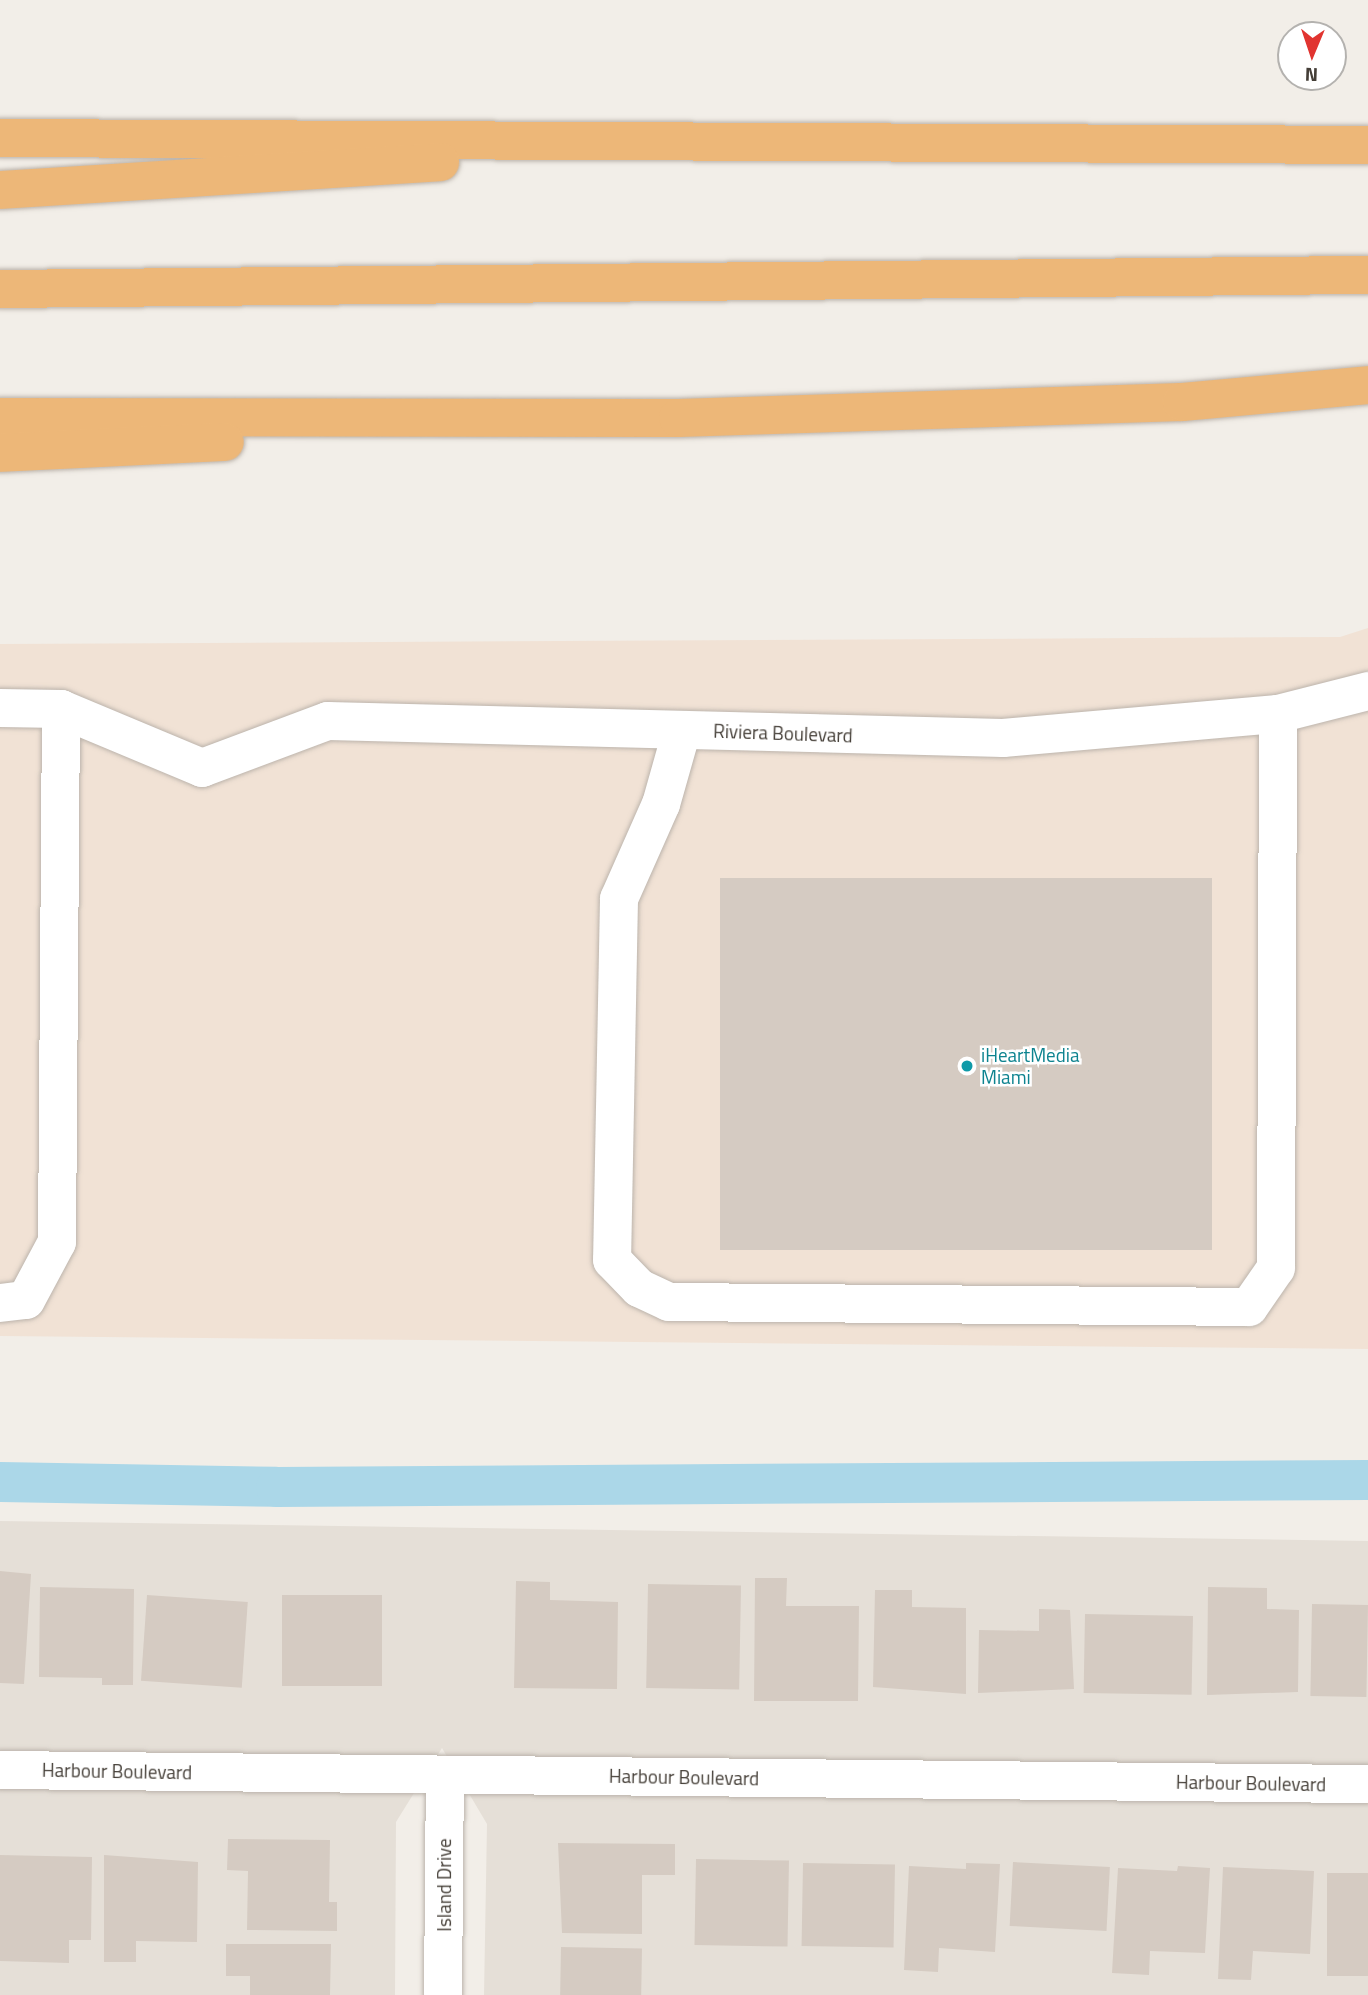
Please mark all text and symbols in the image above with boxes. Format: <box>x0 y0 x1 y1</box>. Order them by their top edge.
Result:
north arrow <box>1277 21 1347 91</box>
text: N <box>1304 61 1318 90</box>
street label: Riviera Boulevard <box>713 719 853 747</box>
place label: iHeartMedia Miami <box>981 1044 1079 1088</box>
marker: iHeartMedia Miami <box>959 1058 975 1074</box>
street label: Harbour Boulevard <box>42 1758 192 1784</box>
street label: Harbour Boulevard <box>609 1764 759 1790</box>
street label: Harbour Boulevard <box>1176 1770 1326 1796</box>
street label: Island Drive <box>433 1838 455 1932</box>

